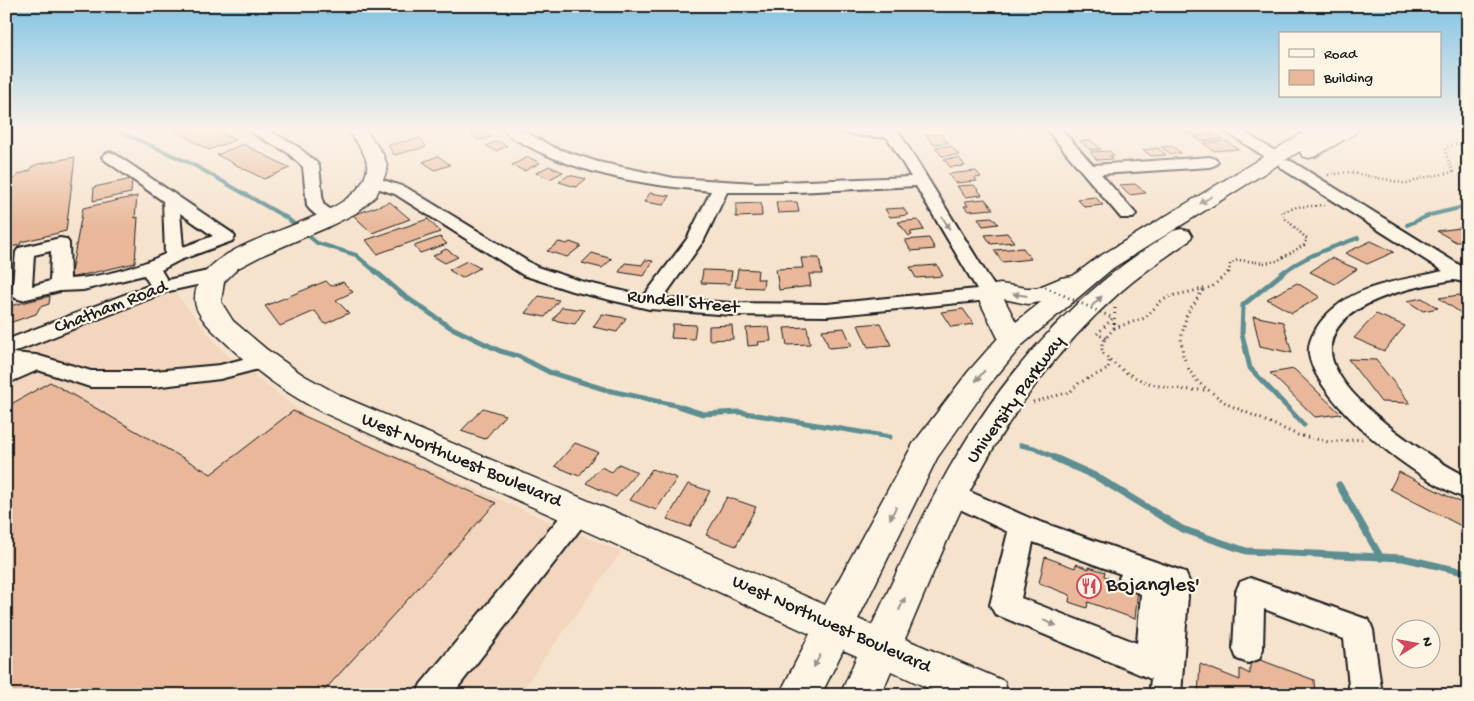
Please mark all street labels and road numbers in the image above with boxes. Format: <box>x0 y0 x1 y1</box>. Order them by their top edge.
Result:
street label: Chatham Road <box>51 275 172 340</box>
street label: Rundell Street <box>626 286 742 321</box>
street label: University Parkway <box>962 331 1071 468</box>
street label: West Northwest Boulevard <box>357 408 566 514</box>
street label: West Northwest Boulevard <box>728 571 936 680</box>

